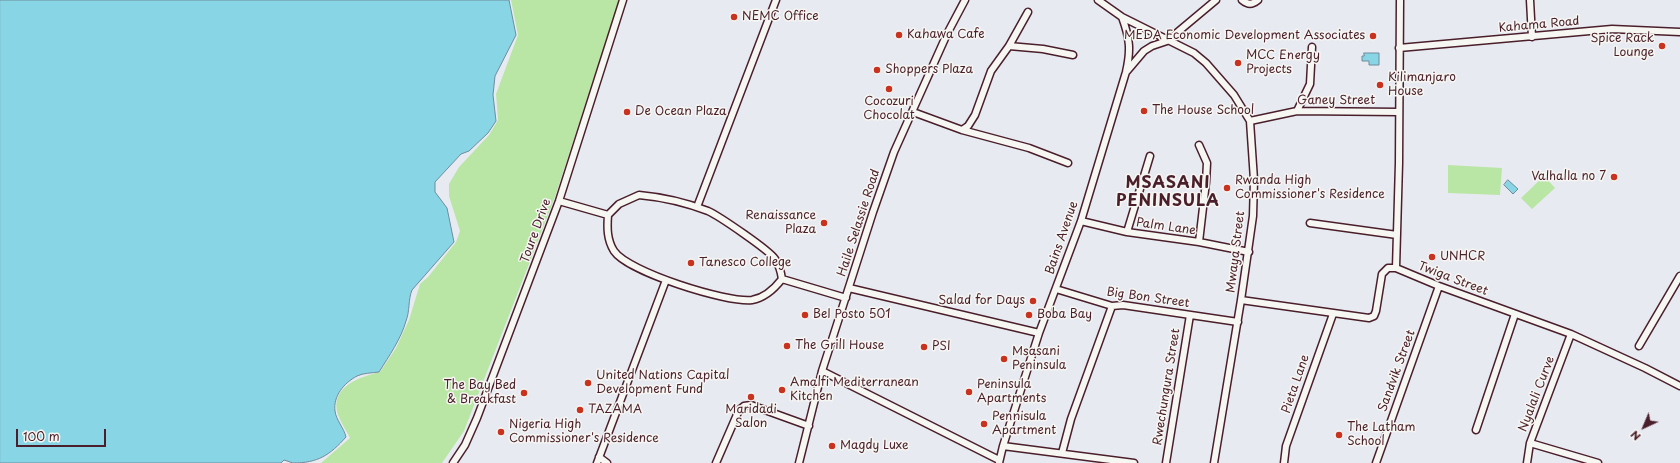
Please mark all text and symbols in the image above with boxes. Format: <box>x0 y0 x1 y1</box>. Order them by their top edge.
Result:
place label: NEMC Office <box>742 10 819 24</box>
marker: NEMC Office <box>729 12 739 22</box>
street label: Kahama Road <box>1498 14 1580 36</box>
place label: Kahawa Cafe <box>907 28 985 42</box>
place label: MEDA Economic Development Associates <box>1124 29 1365 43</box>
marker: Kahawa Cafe <box>894 30 904 40</box>
marker: MEDA Economic Development Associates <box>1368 31 1378 41</box>
place label: Spice Rack Lounge <box>1590 32 1654 60</box>
marker: Spice Rack Lounge <box>1657 41 1667 51</box>
place label: MCC Energy Projects <box>1246 49 1320 77</box>
marker: MCC Energy Projects <box>1233 58 1243 68</box>
place label: Shoppers Plaza <box>885 63 973 77</box>
marker: Shoppers Plaza <box>872 65 882 75</box>
place label: Kilimanjaro House <box>1388 71 1456 99</box>
marker: Kilimanjaro House <box>1375 80 1385 90</box>
marker: Cocozuri Chocolat <box>884 84 894 94</box>
street label: Ganey Street <box>1297 94 1375 108</box>
place label: Cocozuri Chocolat <box>863 95 915 123</box>
place label: The House School <box>1152 104 1254 118</box>
place label: De Ocean Plaza <box>635 105 727 119</box>
marker: The House School <box>1139 106 1149 116</box>
marker: De Ocean Plaza <box>622 107 632 117</box>
street label: Haile Selassie Road <box>835 168 883 278</box>
place label: Valhalla no 7 <box>1531 170 1606 184</box>
marker: Valhalla no 7 <box>1609 172 1619 182</box>
district label: MSASANI PENINSULA <box>1116 174 1220 212</box>
place label: Rwanda High Commissioner's Residence <box>1235 174 1385 202</box>
marker: Rwanda High Commissioner's Residence <box>1222 183 1232 193</box>
street label: Toure Drive <box>518 197 554 265</box>
street label: Bains Avenue <box>1043 199 1081 277</box>
place label: Renaissance Plaza <box>745 209 816 237</box>
street label: Mwaya Street <box>1224 210 1248 294</box>
street label: Palm Lane <box>1135 216 1197 238</box>
marker: Renaissance Plaza <box>819 218 829 228</box>
place label: UNHCR <box>1440 250 1485 264</box>
marker: UNHCR <box>1427 252 1437 262</box>
place label: Tanesco College <box>699 256 791 270</box>
marker: Tanesco College <box>686 258 696 268</box>
street label: Twiga Street <box>1416 259 1490 299</box>
street label: Big Bon Street <box>1106 285 1190 311</box>
place label: Salad for Days <box>938 294 1025 308</box>
marker: Salad for Days <box>1028 296 1038 306</box>
place label: Bel Posto 501 <box>813 308 891 322</box>
place label: Boba Bay <box>1037 308 1092 322</box>
marker: Bel Posto 501 <box>800 310 810 320</box>
marker: Boba Bay <box>1024 310 1034 320</box>
street label: Rwechungura Street <box>1151 328 1183 446</box>
street label: Sandvik Street <box>1376 328 1418 414</box>
place label: The Grill House <box>795 339 884 353</box>
place label: PSI <box>932 340 951 354</box>
marker: The Grill House <box>782 341 792 351</box>
marker: PSI <box>919 342 929 352</box>
place label: Msasani Peninsula <box>1012 345 1066 373</box>
street label: Pieta Lane <box>1279 353 1313 415</box>
marker: Msasani Peninsula <box>999 354 1009 364</box>
street label: Nyalali Curve <box>1516 354 1558 434</box>
place label: United Nations Capital Development Fund <box>596 369 729 397</box>
place label: Amalfi Mediterranean Kitchen <box>790 376 919 404</box>
marker: United Nations Capital Development Fund <box>583 378 593 388</box>
place label: Peninsula Apartments <box>977 378 1046 406</box>
place label: The Bay Bed & Breakfast <box>443 379 516 407</box>
marker: Amalfi Mediterranean Kitchen <box>777 385 787 395</box>
marker: Peninsula Apartments <box>964 387 974 397</box>
marker: The Bay Bed & Breakfast <box>519 388 529 398</box>
marker: Maridadi Salon <box>746 392 756 402</box>
place label: TAZAMA <box>588 403 642 417</box>
place label: Maridadi Salon <box>725 403 777 431</box>
marker: TAZAMA <box>575 405 585 415</box>
north arrow <box>1624 407 1664 447</box>
place label: Pennisula Apartment <box>992 410 1056 438</box>
place label: Nigeria High Commissioner's Residence <box>509 418 659 446</box>
marker: Pennisula Apartment <box>979 419 989 429</box>
scale bar <box>18 421 108 447</box>
place label: The Latham School <box>1347 421 1416 449</box>
text: 100 m <box>23 427 60 445</box>
marker: Nigeria High Commissioner's Residence <box>496 427 506 437</box>
text: N <box>1626 427 1644 445</box>
marker: The Latham School <box>1334 430 1344 440</box>
place label: Magdy Luxe <box>840 439 908 453</box>
marker: Magdy Luxe <box>827 441 837 451</box>

